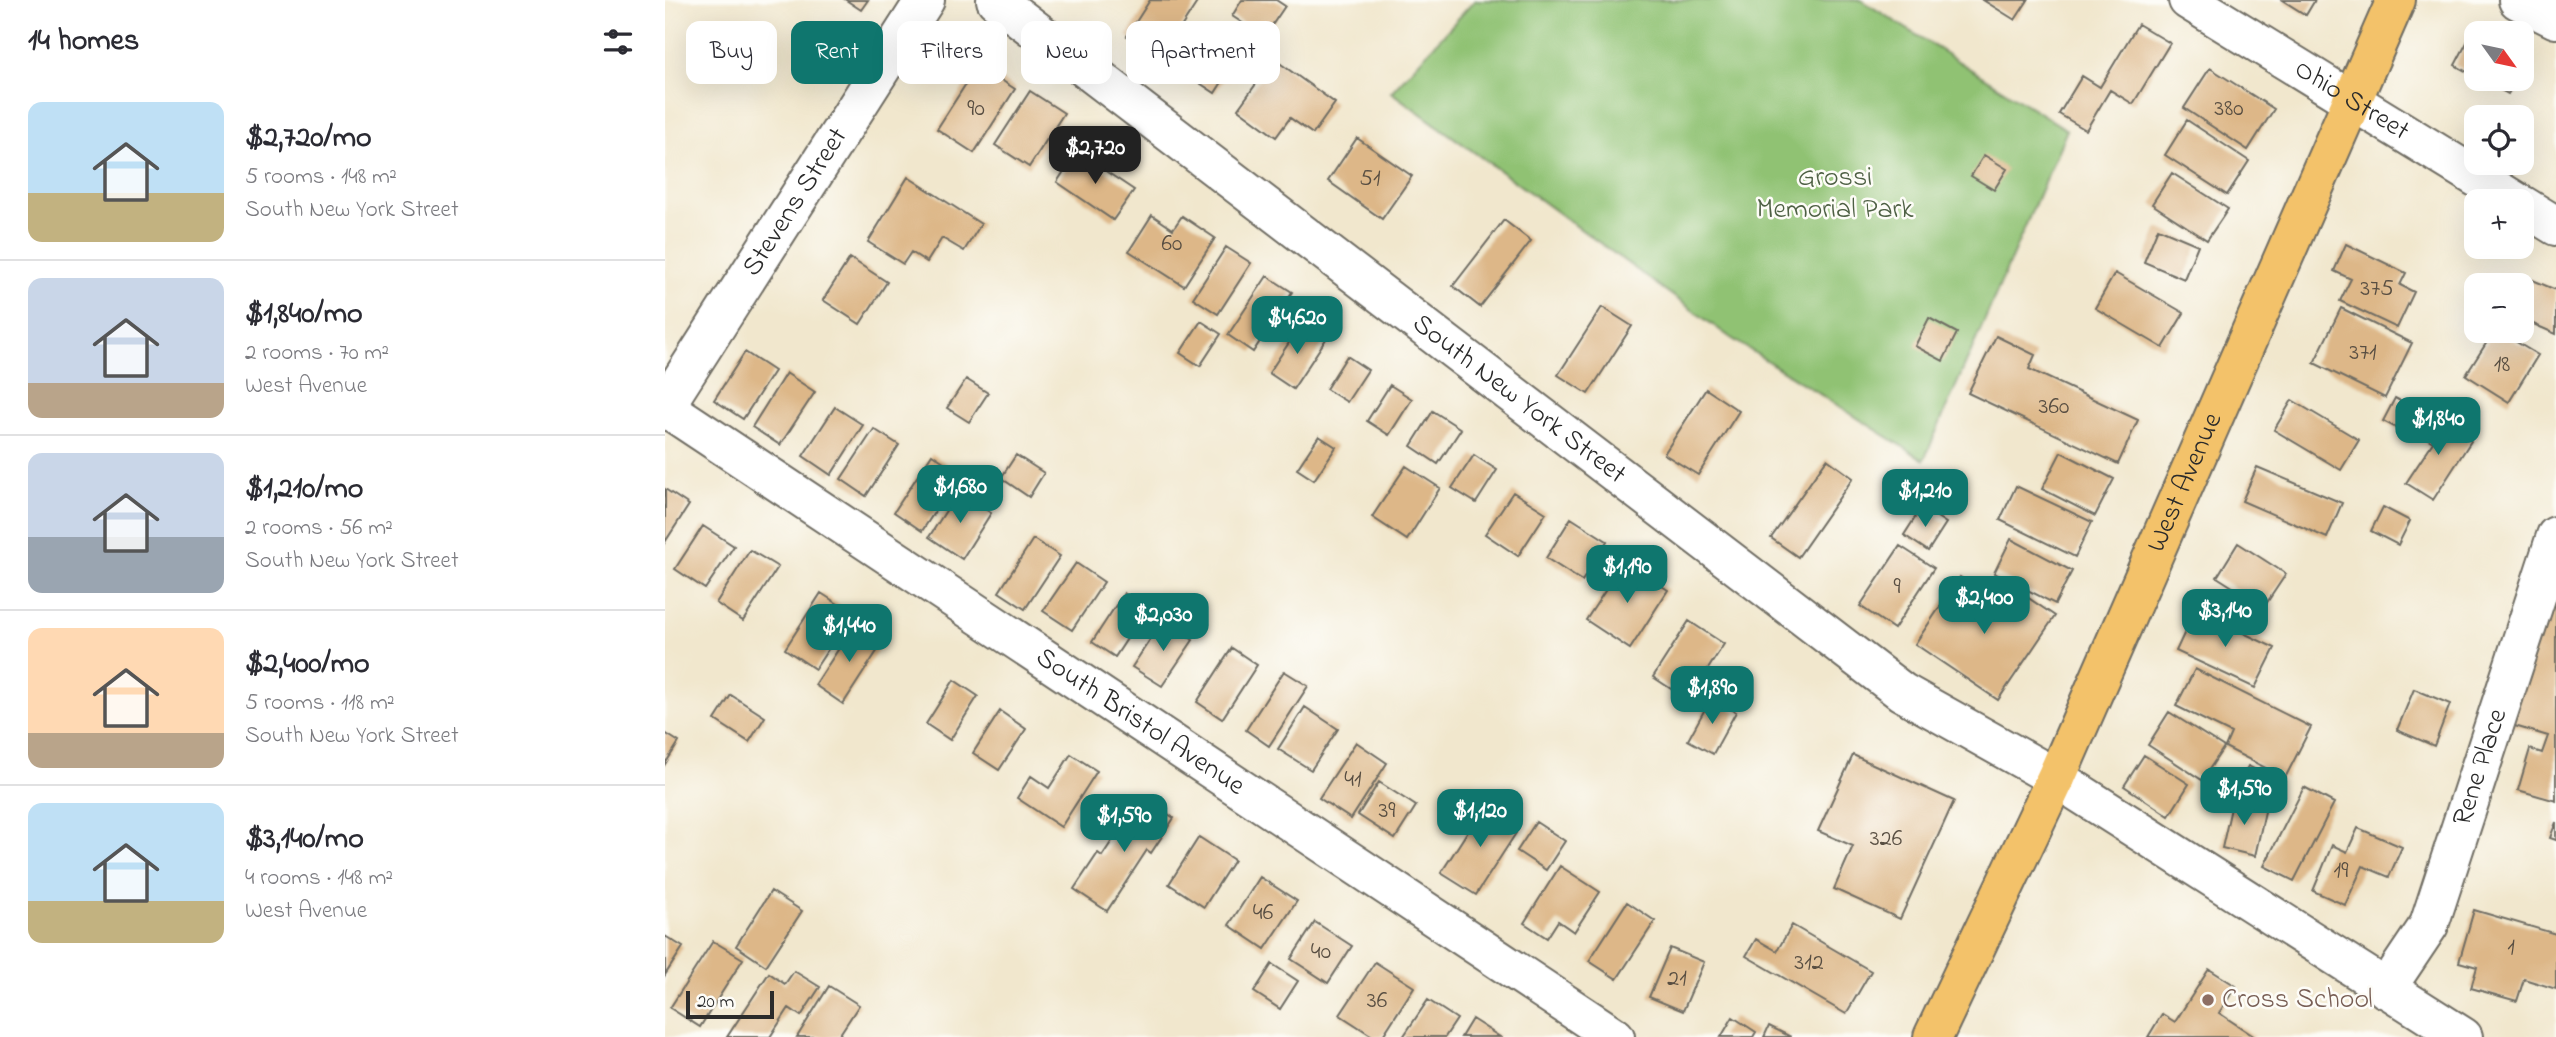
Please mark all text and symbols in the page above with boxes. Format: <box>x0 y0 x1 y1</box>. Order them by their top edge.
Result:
text: 14 homes <box>28 20 139 64</box>
chip: Buy <box>686 21 777 84</box>
chip: Rent <box>791 21 883 84</box>
chip: Filters <box>897 21 1007 84</box>
chip: New <box>1021 21 1112 84</box>
chip: Apartment <box>1126 21 1280 84</box>
north arrow <box>2464 21 2534 91</box>
map controls <box>2464 21 2534 343</box>
icon: filters <box>599 23 637 61</box>
street label: Ohio Street <box>2286 49 2417 152</box>
house number: 90 <box>967 92 985 127</box>
house number: 380 <box>2214 92 2244 127</box>
button: locate <box>2464 105 2534 175</box>
text: $2,720/mo <box>245 117 372 161</box>
street label: Stevens Street <box>732 120 859 285</box>
pin: $2,720 <box>1038 127 1152 186</box>
icon: home <box>84 130 168 214</box>
text: $2,720 <box>1065 132 1125 165</box>
park label: Grossi Memorial Park <box>1757 158 1914 231</box>
text: 5 rooms · 148 m² <box>245 161 397 194</box>
house number: 51 <box>1359 162 1381 197</box>
button: + <box>2464 189 2534 259</box>
text: South New York Street <box>245 194 459 227</box>
house number: 60 <box>1162 227 1182 262</box>
house number: 375 <box>2360 272 2394 307</box>
button: − <box>2464 273 2534 343</box>
text: $1,840/mo <box>245 293 363 337</box>
pin: $4,620 <box>1240 296 1354 356</box>
text: $4,620 <box>1268 302 1326 335</box>
street label: South New York Street <box>1403 304 1635 495</box>
icon: home <box>84 306 168 390</box>
house number: 371 <box>2349 336 2377 371</box>
text: 2 rooms · 70 m² <box>245 337 389 370</box>
house number: 18 <box>2494 348 2510 383</box>
text: West Avenue <box>245 370 367 403</box>
house number: 360 <box>2039 390 2069 425</box>
pin: $1,840 <box>2381 398 2495 457</box>
text: $1,840 <box>2411 403 2465 436</box>
street label: West Avenue <box>2136 406 2234 559</box>
pin: $1,680 <box>903 466 1017 525</box>
text: $1,210/mo <box>245 468 363 512</box>
pin: $1,210 <box>1868 470 1982 529</box>
text: $1,680 <box>933 471 987 504</box>
text: $1,210 <box>1898 475 1952 508</box>
icon: home <box>84 481 168 565</box>
text: 2 rooms · 56 m² <box>245 512 393 545</box>
text: South New York Street <box>245 545 459 578</box>
pin: $1,190 <box>1570 546 1684 605</box>
text: $1,190 <box>1602 551 1652 584</box>
house number: 9 <box>1893 570 1901 605</box>
pin: $2,400 <box>1927 576 2041 636</box>
text: $2,400 <box>1955 582 2013 615</box>
pin: $3,140 <box>2168 590 2282 649</box>
pin: $2,030 <box>1106 594 1220 653</box>
text: $3,140 <box>2198 595 2252 628</box>
text: $2,030 <box>1134 599 1192 632</box>
pin: $1,440 <box>792 604 906 664</box>
text: $1,440 <box>822 610 876 643</box>
street label: South Bristol Avenue <box>1027 638 1253 807</box>
text: $2,400/mo <box>245 643 370 687</box>
icon: home <box>84 656 168 740</box>
pin: $1,890 <box>1655 666 1769 726</box>
text: $1,890 <box>1687 672 1737 705</box>
text: 5 rooms · 118 m² <box>245 687 395 720</box>
street label: Rene Place <box>2442 703 2519 831</box>
text: South New York Street <box>245 720 459 753</box>
house number: 41 <box>1344 763 1362 798</box>
pin: $1,590 <box>2187 768 2301 827</box>
text: $1,590 <box>2216 773 2272 806</box>
pin: $1,120 <box>1423 790 1537 849</box>
pin: $1,590 <box>1067 794 1181 854</box>
house number: 39 <box>1378 794 1396 829</box>
text: $1,120 <box>1453 795 1507 828</box>
text: $1,590 <box>1096 800 1152 833</box>
text: $3,140/mo <box>245 818 364 862</box>
house number: 326 <box>1870 822 1903 857</box>
icon: home <box>84 831 168 915</box>
house number: 19 <box>2334 854 2349 889</box>
text: 4 rooms · 148 m² <box>245 862 393 895</box>
text: West Avenue <box>245 895 367 928</box>
house number: 46 <box>1253 896 1274 931</box>
house number: 1 <box>2507 931 2515 966</box>
house number: 40 <box>1311 935 1331 970</box>
house number: 312 <box>1794 946 1824 981</box>
house number: 21 <box>1667 962 1687 997</box>
place label: Cross School <box>2222 980 2373 1021</box>
house number: 36 <box>1367 984 1388 1019</box>
scale bar <box>686 988 773 1020</box>
text: 20 m <box>697 989 734 1016</box>
marker: Cross School <box>2200 992 2216 1008</box>

